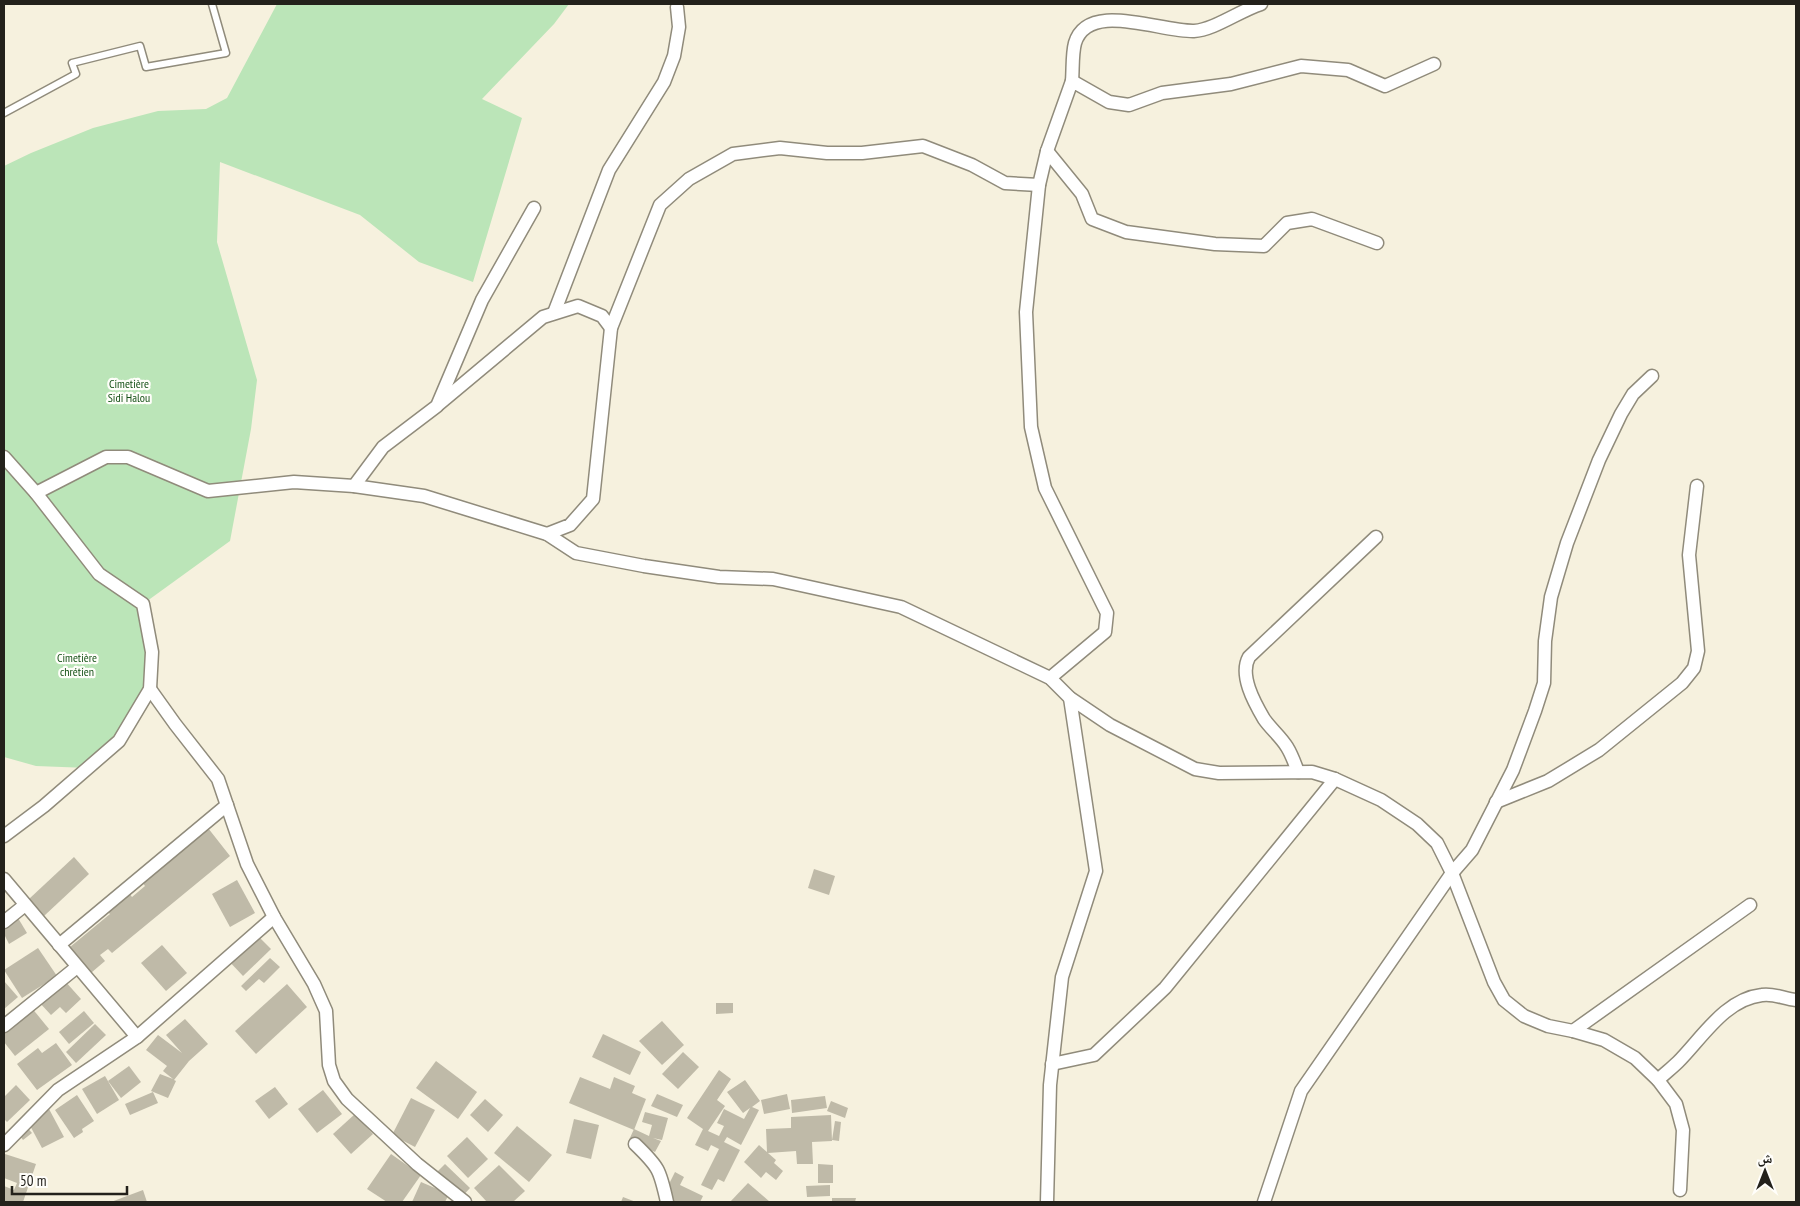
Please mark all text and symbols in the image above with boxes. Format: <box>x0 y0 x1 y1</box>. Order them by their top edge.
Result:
park label: Cimetière Sidi Halou <box>108 376 150 405</box>
park label: Cimetière chrétien <box>57 650 97 679</box>
north arrow <box>1740 1146 1790 1196</box>
text: ش <box>1758 1149 1773 1167</box>
scale bar <box>12 1164 128 1196</box>
text: 50 m <box>20 1171 46 1190</box>

